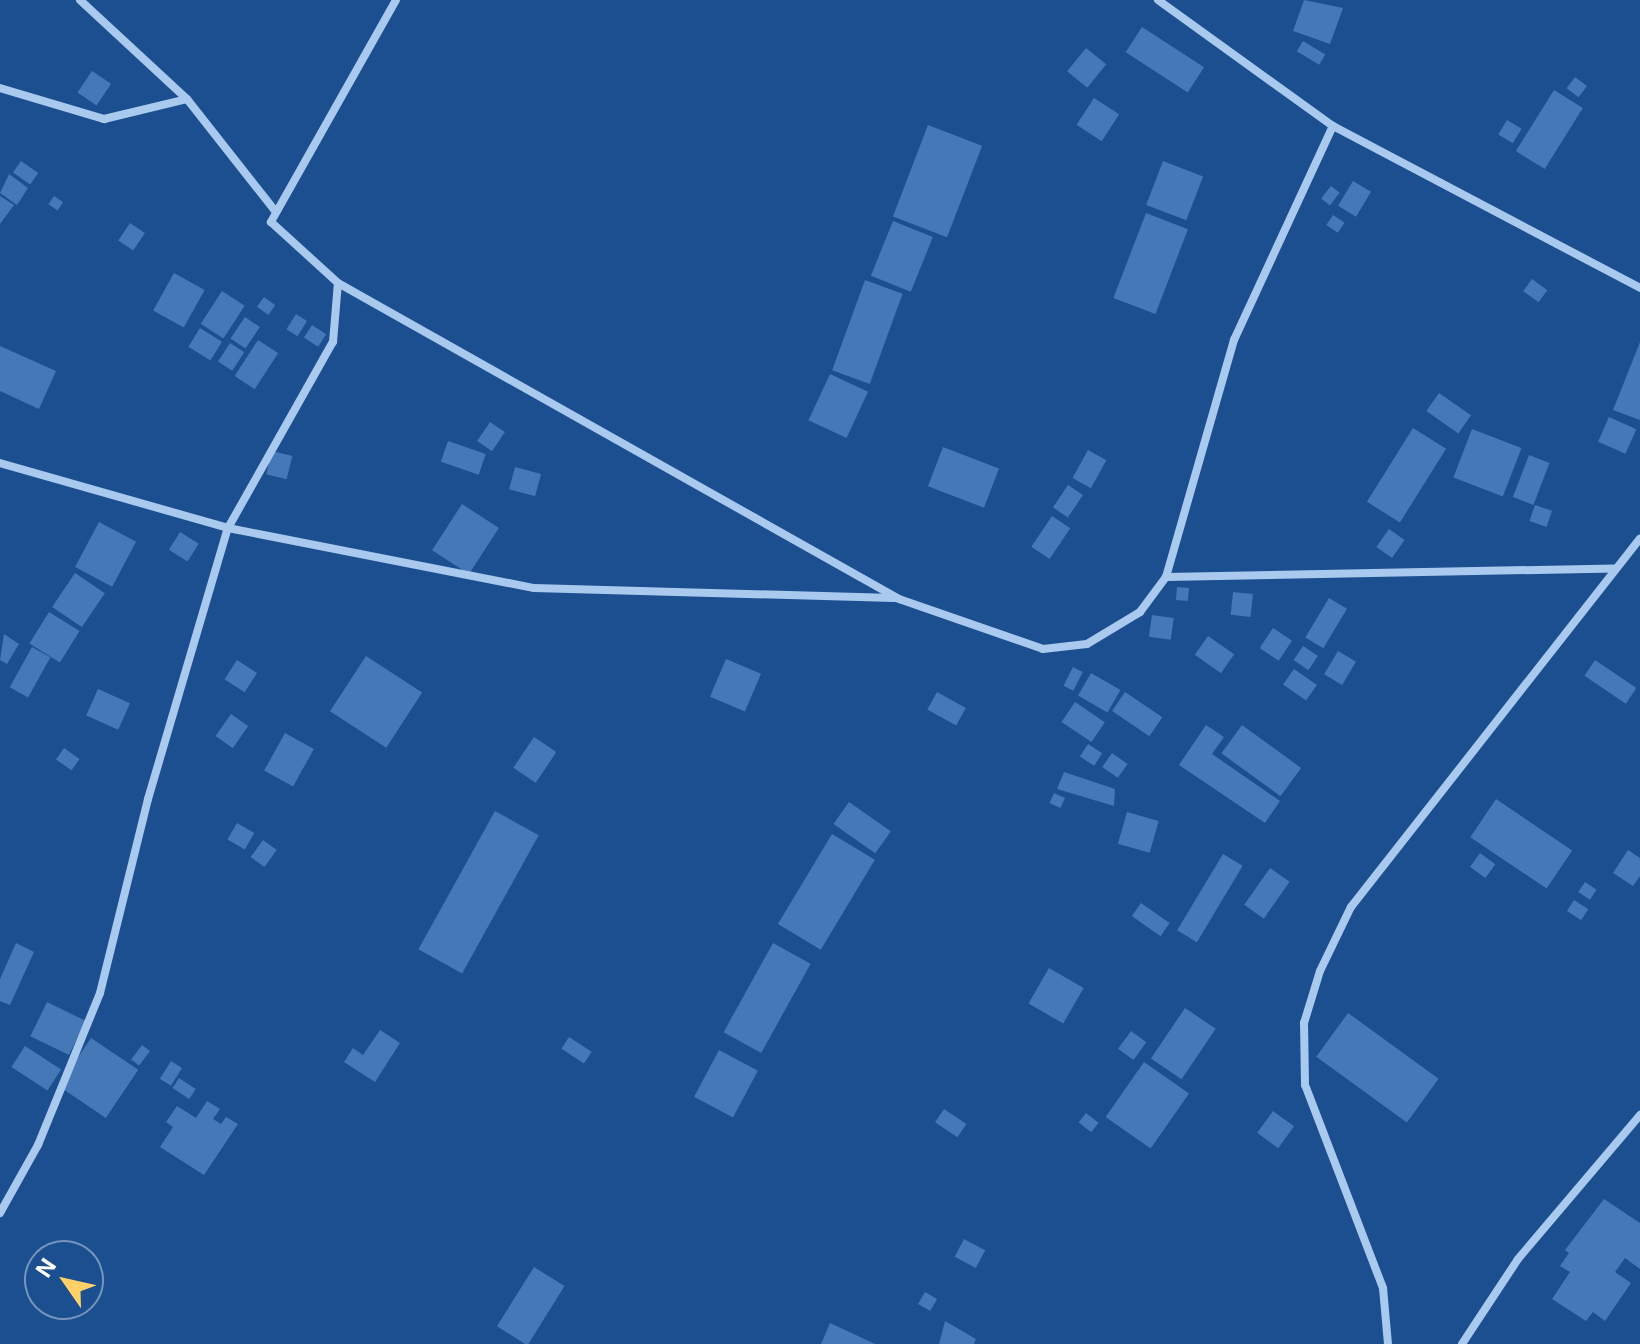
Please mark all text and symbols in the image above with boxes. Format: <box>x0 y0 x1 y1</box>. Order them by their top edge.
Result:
north arrow <box>24 1240 104 1320</box>
text: N <box>30 1253 61 1282</box>

